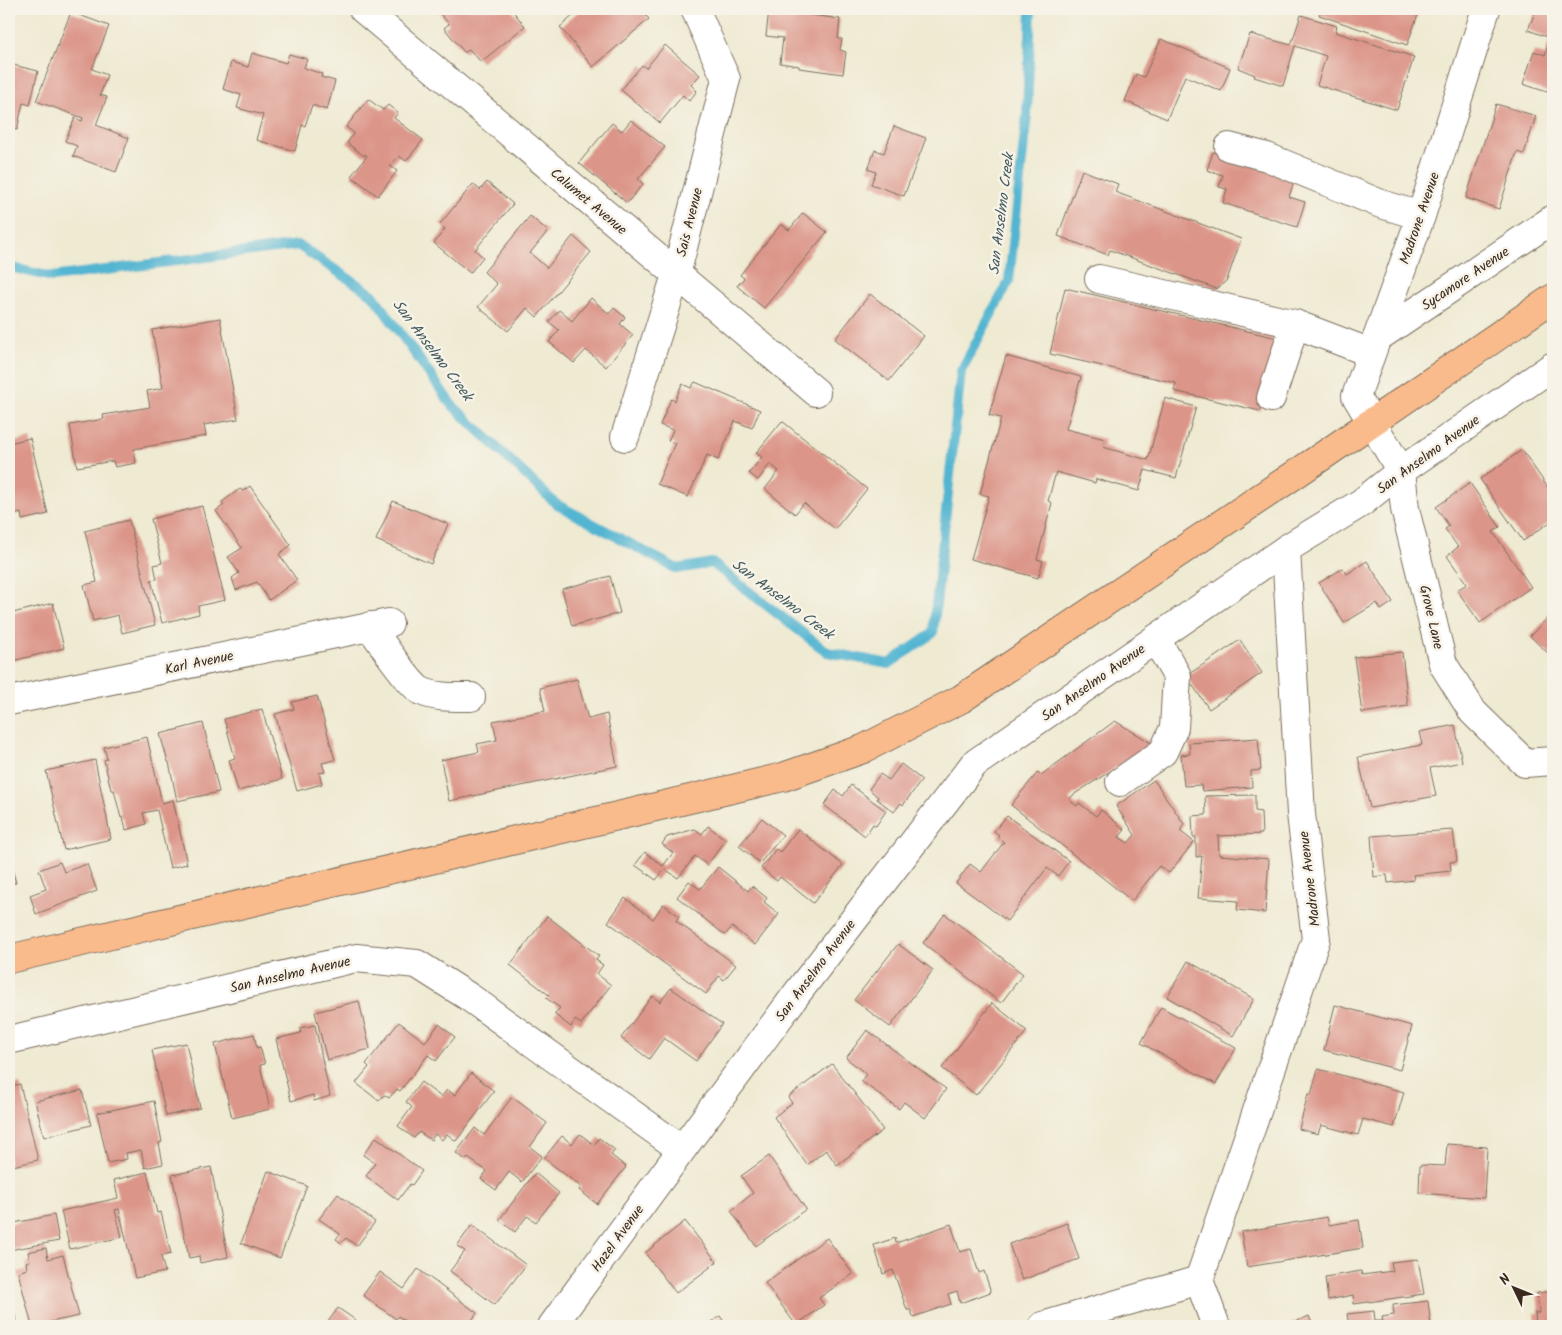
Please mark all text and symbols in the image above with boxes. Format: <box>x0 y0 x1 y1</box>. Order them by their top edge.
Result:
water label: San Anselmo Creek <box>983 150 1022 276</box>
street label: Calumet Avenue <box>545 163 632 241</box>
street label: Madrone Avenue <box>1394 169 1446 267</box>
street label: Sais Avenue <box>671 185 709 259</box>
street label: Sycamore Avenue <box>1417 241 1515 316</box>
water label: San Anselmo Creek <box>386 295 480 408</box>
street label: San Anselmo Avenue <box>1372 409 1485 500</box>
water label: San Anselmo Creek <box>726 553 840 647</box>
street label: Grove Lane <box>1413 583 1449 652</box>
street label: San Anselmo Avenue <box>1037 638 1151 727</box>
street label: Karl Avenue <box>163 645 236 681</box>
street label: Madrone Avenue <box>1293 829 1327 928</box>
street label: San Anselmo Avenue <box>770 914 862 1026</box>
street label: San Anselmo Avenue <box>228 950 353 1000</box>
street label: Hazel Avenue <box>586 1200 650 1277</box>
north arrow <box>1490 1262 1540 1312</box>
text: N <box>1494 1269 1516 1291</box>

